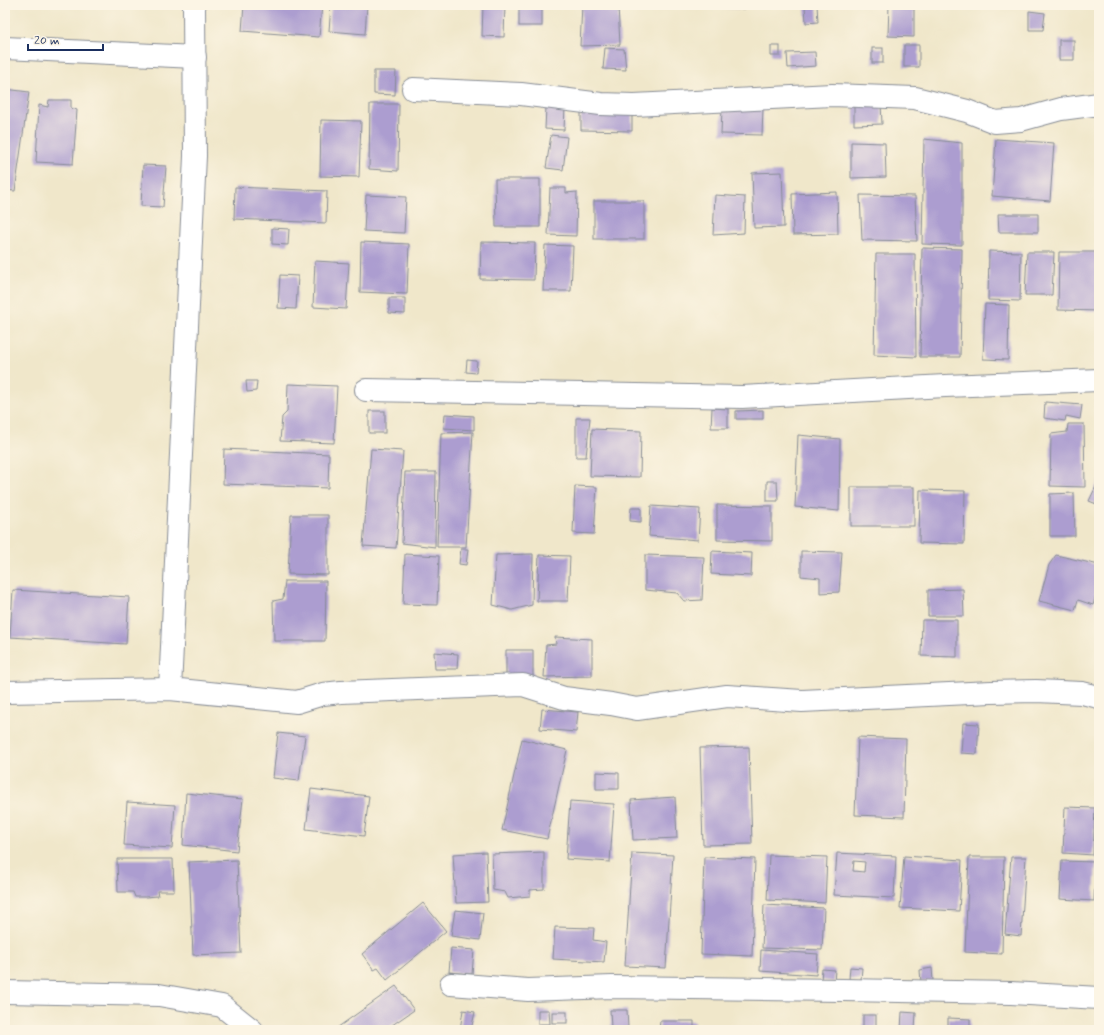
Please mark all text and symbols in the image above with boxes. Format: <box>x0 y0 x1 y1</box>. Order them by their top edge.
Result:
scale bar <box>28 26 103 52</box>
text: 20 m <box>34 33 60 49</box>

